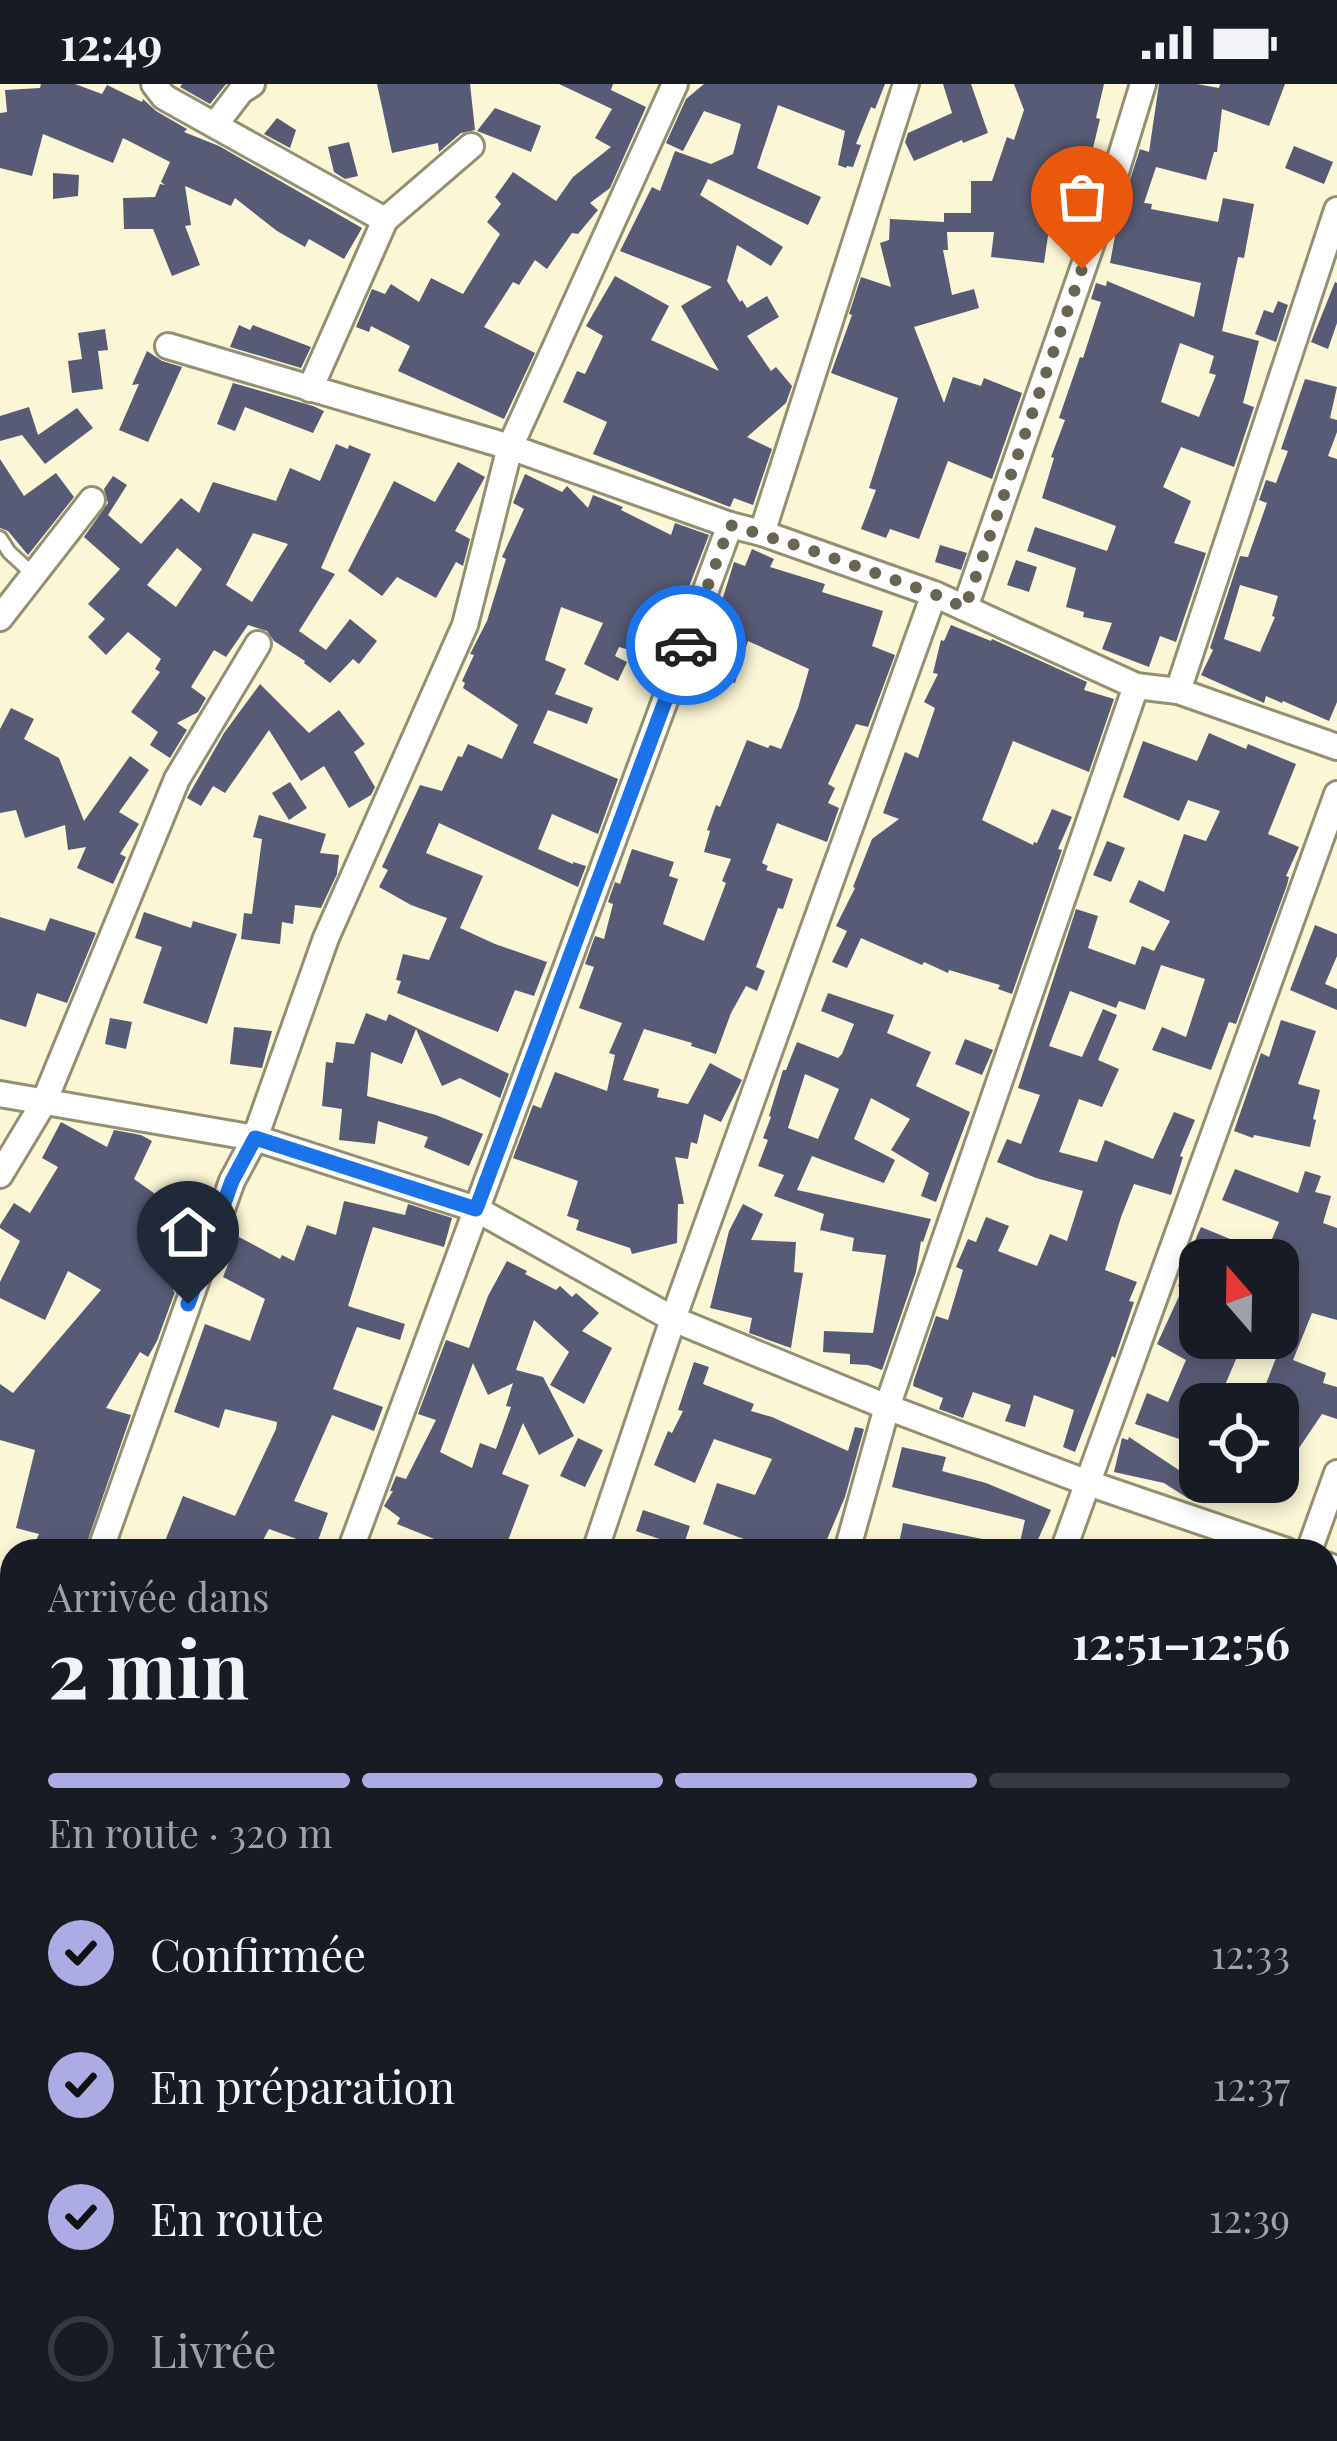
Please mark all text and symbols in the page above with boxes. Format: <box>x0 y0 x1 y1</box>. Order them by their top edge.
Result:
text: 12:49 <box>60 12 162 72</box>
pin <box>1031 146 1133 269</box>
icon: bag <box>1049 164 1115 230</box>
courier <box>626 585 746 705</box>
icon: car <box>653 612 719 678</box>
pin <box>137 1181 239 1304</box>
icon: home <box>155 1199 221 1265</box>
north arrow <box>1179 1239 1299 1359</box>
map controls <box>1179 1239 1299 1503</box>
button: locate <box>1179 1383 1299 1503</box>
text: Arrivée dans <box>48 1570 269 1622</box>
text: 12:51–12:56 <box>1072 1611 1290 1671</box>
text: 2 min <box>48 1615 249 1719</box>
text: En route · 320 m <box>48 1806 333 1858</box>
icon: check <box>48 1920 114 1986</box>
text: Confirmée <box>150 1923 366 1983</box>
text: 12:33 <box>1211 1927 1290 1979</box>
icon: check <box>48 2052 114 2118</box>
text: En préparation <box>150 2055 455 2115</box>
text: 12:37 <box>1213 2059 1290 2111</box>
icon: check <box>48 2184 114 2250</box>
text: En route <box>150 2187 324 2247</box>
text: 12:39 <box>1209 2191 1290 2243</box>
text: Livrée <box>150 2319 276 2379</box>

